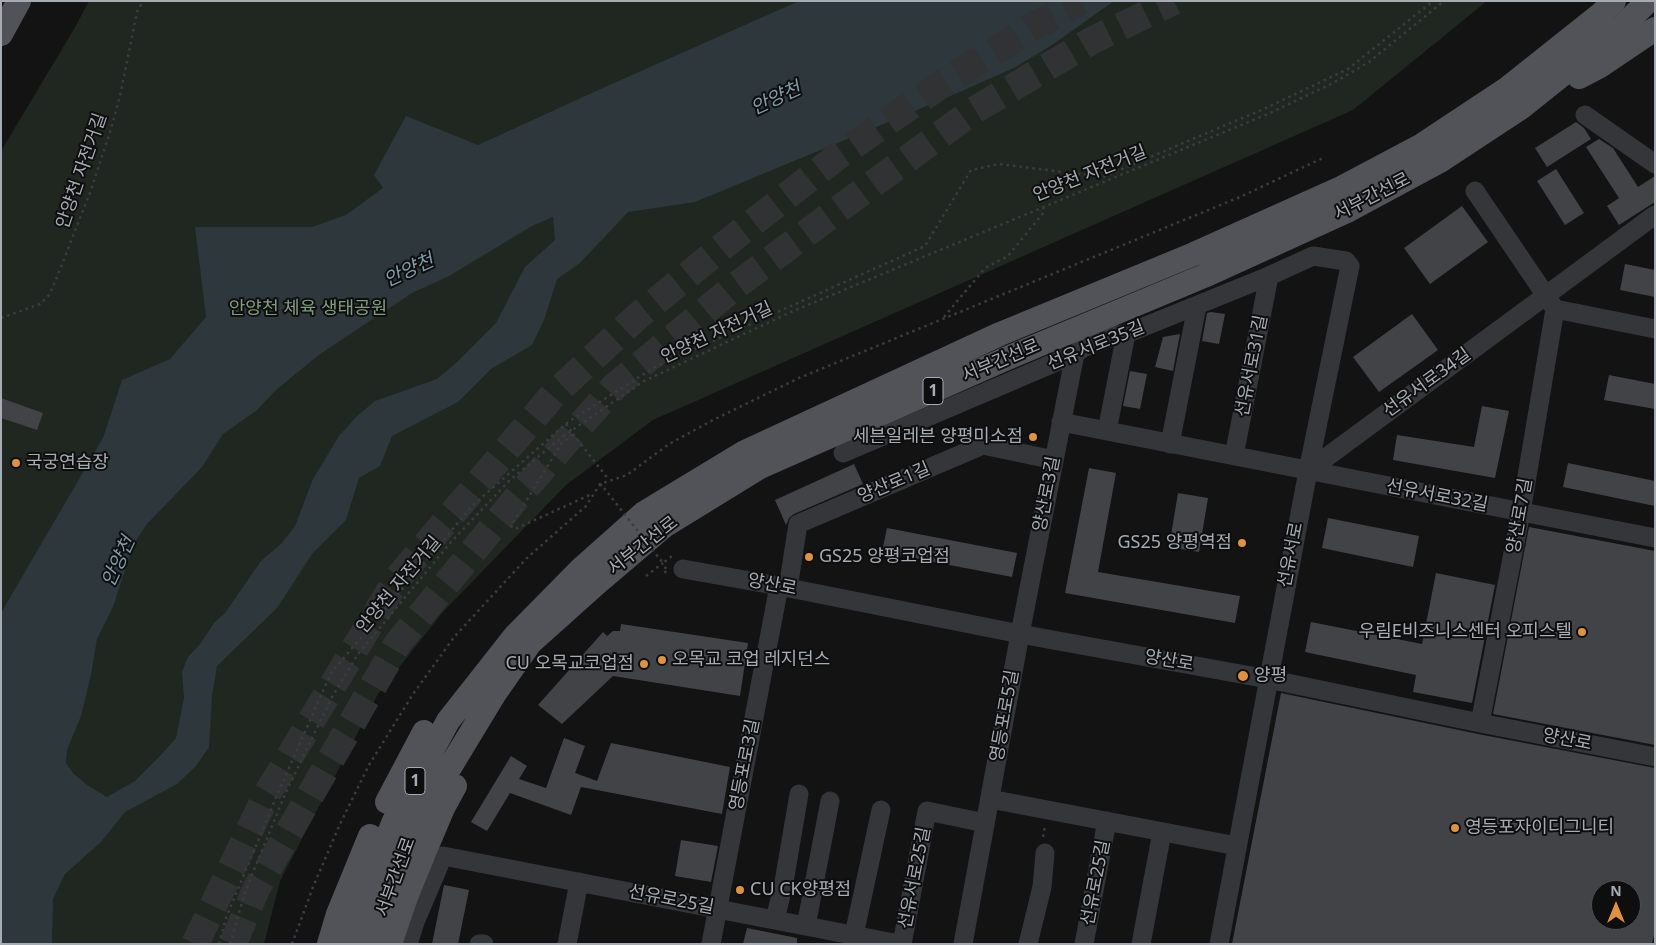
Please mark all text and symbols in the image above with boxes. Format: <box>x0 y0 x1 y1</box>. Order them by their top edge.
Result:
water label: 안양천 <box>747 78 805 120</box>
street label: 안양천 자전거길 <box>52 110 112 232</box>
street label: 안양천 자전거길 <box>1030 141 1150 207</box>
street label: 서부간선로 <box>1330 169 1414 225</box>
water label: 안양천 <box>380 250 438 292</box>
park label: 안양천 체육 생태공원 <box>229 298 387 320</box>
street label: 안양천 자전거길 <box>658 298 776 368</box>
street label: 선유서로31길 <box>1232 313 1272 419</box>
street label: 선유서로35길 <box>1044 317 1148 375</box>
street label: 서부간선로 <box>959 335 1043 387</box>
street label: 선유서로34길 <box>1379 344 1475 422</box>
road number: 1 <box>923 378 943 404</box>
place label: 세븐일레븐 양평미소점 <box>853 426 1023 448</box>
marker: 세븐일레븐 양평미소점 <box>1027 431 1039 443</box>
place label: 국궁연습장 <box>26 452 109 474</box>
street label: 양산로3길 <box>1029 454 1065 534</box>
marker: 국궁연습장 <box>10 457 22 469</box>
street label: 양산로1길 <box>855 458 933 508</box>
street label: 선유서로32길 <box>1384 476 1490 516</box>
street label: 양산로7길 <box>1503 476 1537 556</box>
street label: 서부간선로 <box>604 512 682 580</box>
street label: 선유서로 <box>1274 520 1308 590</box>
street label: 안양천 자전거길 <box>352 532 446 638</box>
place label: GS25 양평역점 <box>1118 532 1232 554</box>
water label: 안양천 <box>98 533 140 591</box>
marker: GS25 양평역점 <box>1236 537 1248 549</box>
place label: GS25 양평코업점 <box>819 546 950 568</box>
marker: GS25 양평코업점 <box>803 551 815 563</box>
street label: 양산로 <box>746 570 798 600</box>
place label: 우림E비즈니스센터 오피스텔 <box>1359 621 1572 643</box>
marker: 우림E비즈니스센터 오피스텔 <box>1576 626 1588 638</box>
street label: 양산로 <box>1143 646 1195 676</box>
place label: 오목교 코업 레지던스 <box>672 649 830 671</box>
place label: CU 오목교코업점 <box>505 653 634 675</box>
marker: 오목교 코업 레지던스 <box>656 654 668 666</box>
marker: CU 오목교코업점 <box>638 658 650 670</box>
place label: 양평 <box>1254 665 1287 687</box>
street label: 영등포로5길 <box>986 668 1024 764</box>
marker: 양평 <box>1236 669 1250 683</box>
street label: 영등포로3길 <box>726 717 764 813</box>
street label: 양산로 <box>1541 725 1593 755</box>
road number: 1 <box>405 768 425 794</box>
place label: 영등포자이디그니티 <box>1465 817 1614 839</box>
marker: 영등포자이디그니티 <box>1449 822 1461 834</box>
street label: 선유서로25길 <box>895 825 935 931</box>
street label: 서부간선로 <box>372 834 420 920</box>
street label: 선유로25길 <box>1077 838 1115 928</box>
place label: CU CK양평점 <box>750 879 851 901</box>
north arrow <box>1591 880 1641 930</box>
street label: 선유로25길 <box>626 881 716 919</box>
text: N <box>1610 881 1622 900</box>
marker: CU CK양평점 <box>734 884 746 896</box>

